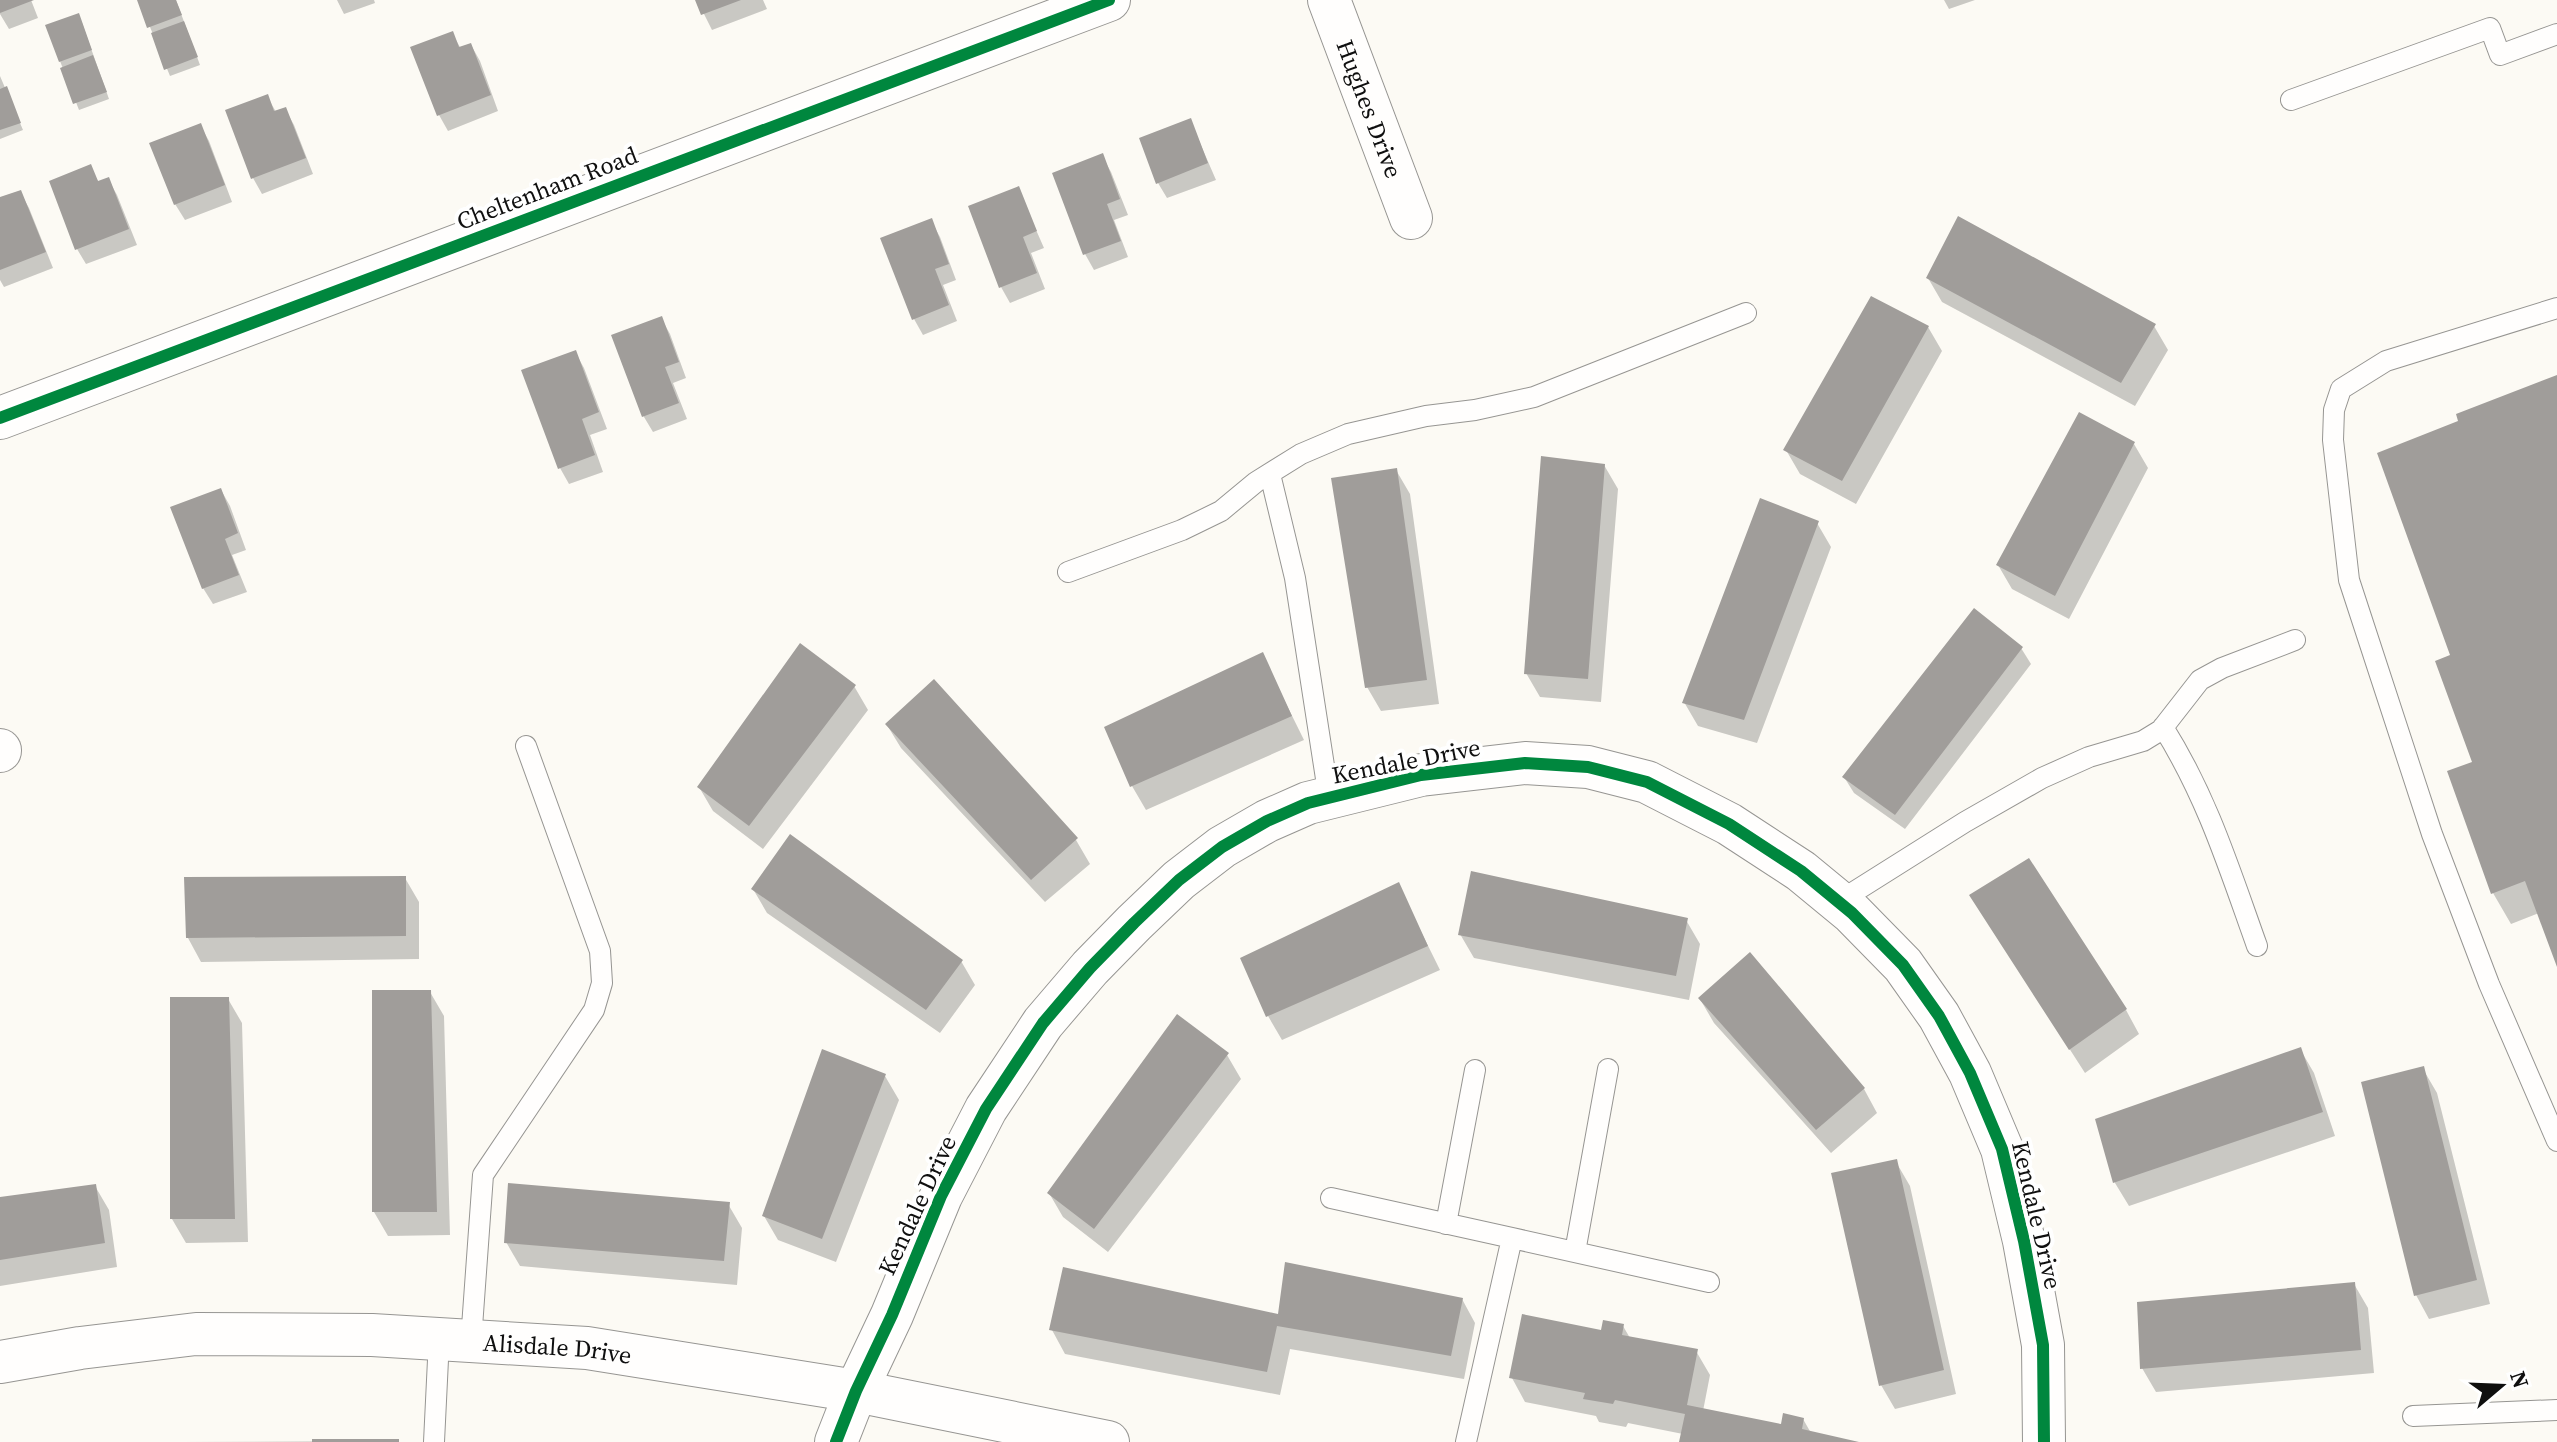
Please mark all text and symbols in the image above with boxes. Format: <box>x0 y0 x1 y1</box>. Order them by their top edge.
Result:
street label: Hughes Drive <box>1329 35 1411 182</box>
street label: Cheltenham Road <box>452 138 643 238</box>
street label: Kendale Drive <box>1329 730 1483 792</box>
street label: Kendale Drive <box>870 1130 964 1280</box>
street label: Kendale Drive <box>2004 1138 2070 1292</box>
street label: Alisdale Drive <box>482 1325 634 1371</box>
north arrow <box>2461 1346 2541 1426</box>
text: N <box>2503 1367 2537 1392</box>

